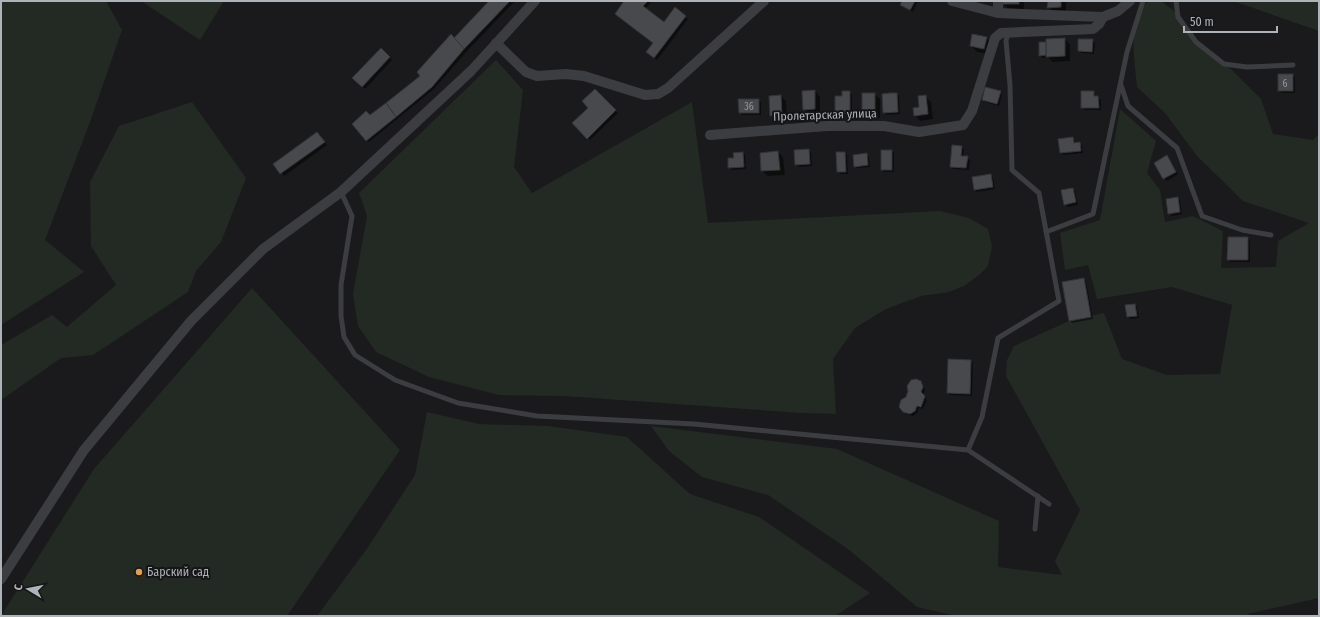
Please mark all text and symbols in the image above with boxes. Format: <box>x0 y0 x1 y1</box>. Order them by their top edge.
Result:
scale bar <box>1184 8 1277 34</box>
text: 50 m <box>1190 15 1214 29</box>
house number: 6 <box>1283 78 1288 90</box>
house number: 36 <box>744 101 754 113</box>
street label: Пролетарская улица <box>773 106 877 124</box>
place label: Барский сад <box>147 565 209 579</box>
marker: Барский сад <box>134 567 144 577</box>
north arrow <box>8 569 48 609</box>
text: С <box>12 583 26 591</box>

